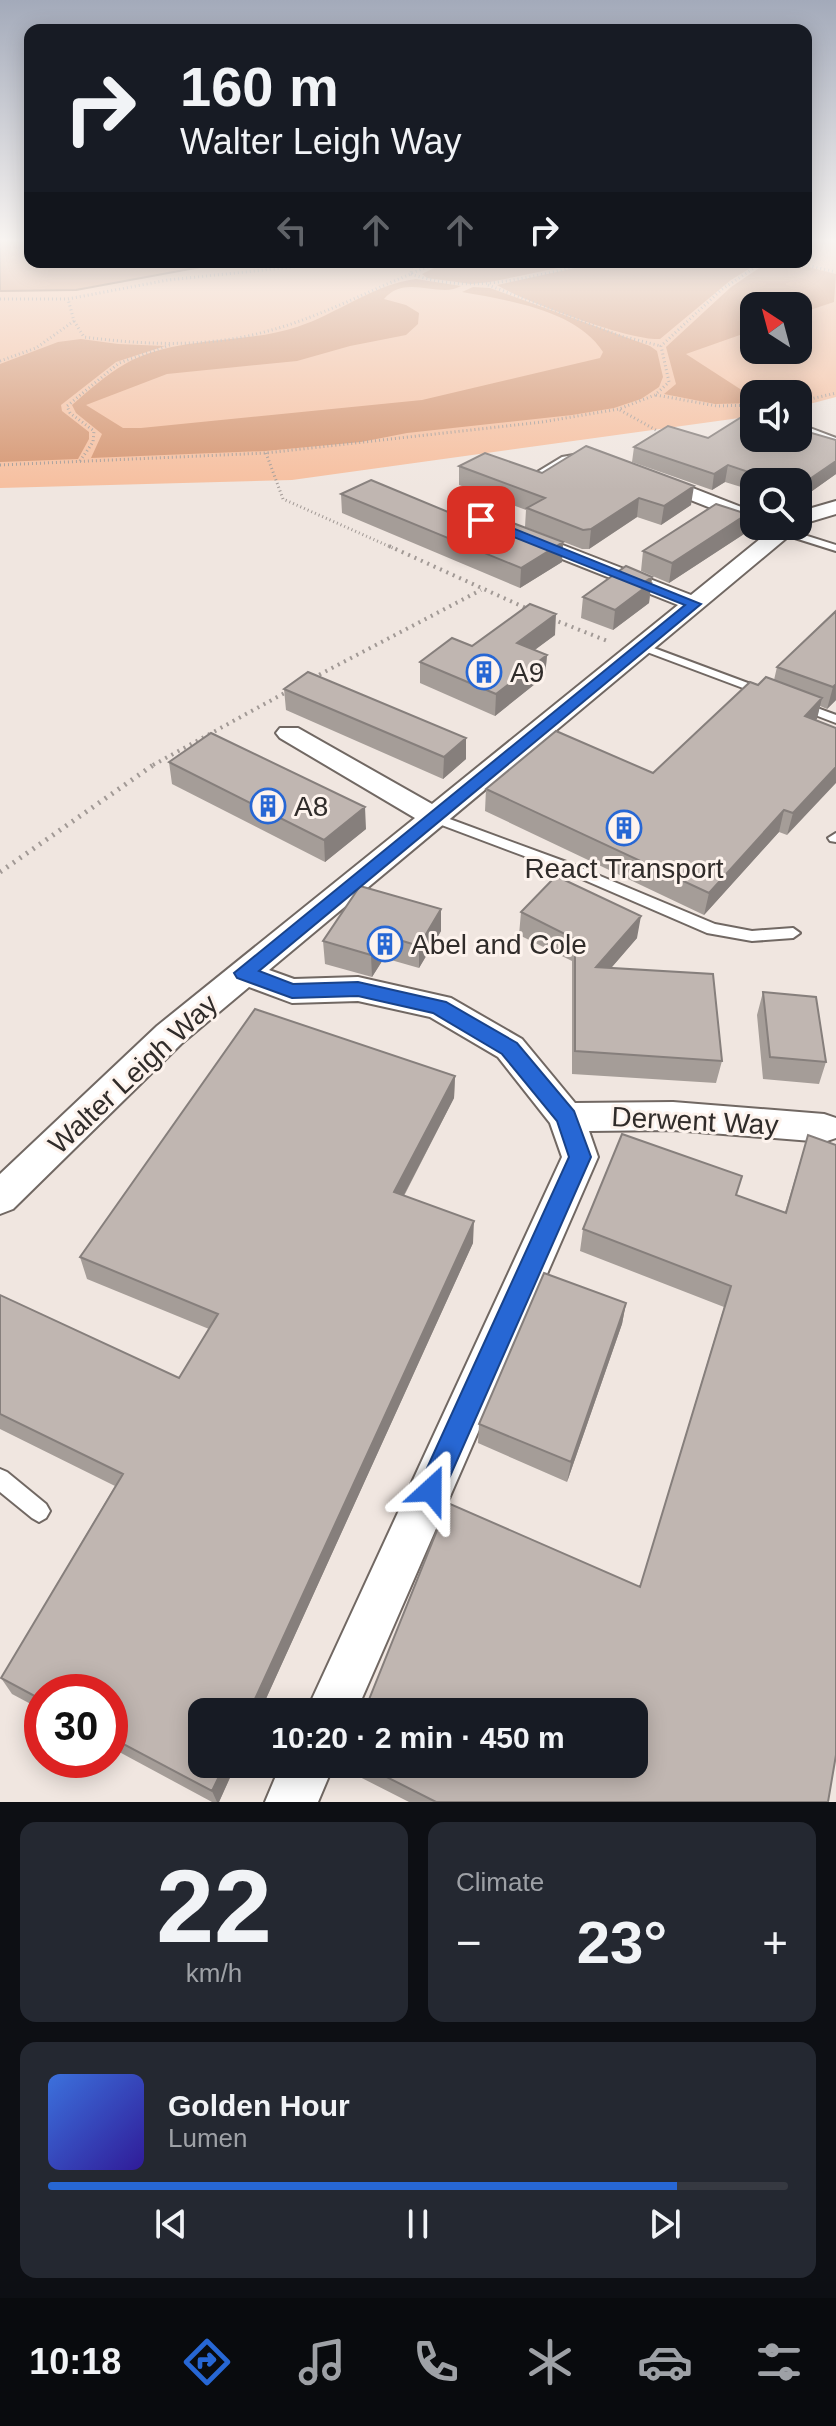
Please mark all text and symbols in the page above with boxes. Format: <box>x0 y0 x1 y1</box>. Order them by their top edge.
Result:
text: 160 m <box>180 55 339 118</box>
icon: right <box>48 56 152 160</box>
text: Walter Leigh Way <box>180 121 461 162</box>
icon: left <box>270 208 314 252</box>
icon: ahead <box>354 208 398 252</box>
icon: ahead <box>438 208 482 252</box>
icon: right <box>522 208 566 252</box>
north arrow <box>740 292 812 364</box>
map controls <box>740 292 812 540</box>
button: sound <box>740 380 812 452</box>
button: search <box>740 468 812 540</box>
pin <box>447 486 515 554</box>
icon: arrive <box>459 498 503 542</box>
building icon: A9 <box>465 653 503 691</box>
place label: A9 <box>510 657 544 688</box>
building icon: A8 <box>249 787 287 825</box>
place label: A8 <box>294 791 328 822</box>
building icon: React Transport <box>605 809 643 847</box>
place label: React Transport <box>524 853 724 884</box>
building icon: Abel and Cole <box>366 925 404 963</box>
place label: Abel and Cole <box>411 929 587 960</box>
street label: Walter Leigh Way <box>42 988 224 1160</box>
street label: Derwent Way <box>611 1101 779 1141</box>
position arrow <box>389 1448 473 1532</box>
speed limit sign: 30 <box>24 1674 128 1778</box>
text: 10:20 · 2 min · 450 m <box>271 1721 565 1754</box>
text: 22 <box>156 1848 272 1964</box>
text: Climate <box>456 1867 544 1897</box>
text: 23° <box>577 1909 667 1976</box>
text: − <box>456 1918 482 1967</box>
text: + <box>762 1918 788 1967</box>
text: km/h <box>186 1958 242 1988</box>
text: Golden Hour <box>168 2089 350 2122</box>
text: Lumen <box>168 2123 248 2153</box>
icon: previous <box>149 2202 193 2246</box>
icon: pause <box>396 2202 440 2246</box>
icon: next <box>643 2202 687 2246</box>
icon: directions <box>179 2334 235 2390</box>
icon: music <box>294 2334 350 2390</box>
icon: phone <box>408 2334 464 2390</box>
icon: climate <box>522 2334 578 2390</box>
icon: car <box>637 2334 693 2390</box>
icon: filters <box>751 2334 807 2390</box>
text: 10:18 <box>29 2341 121 2382</box>

